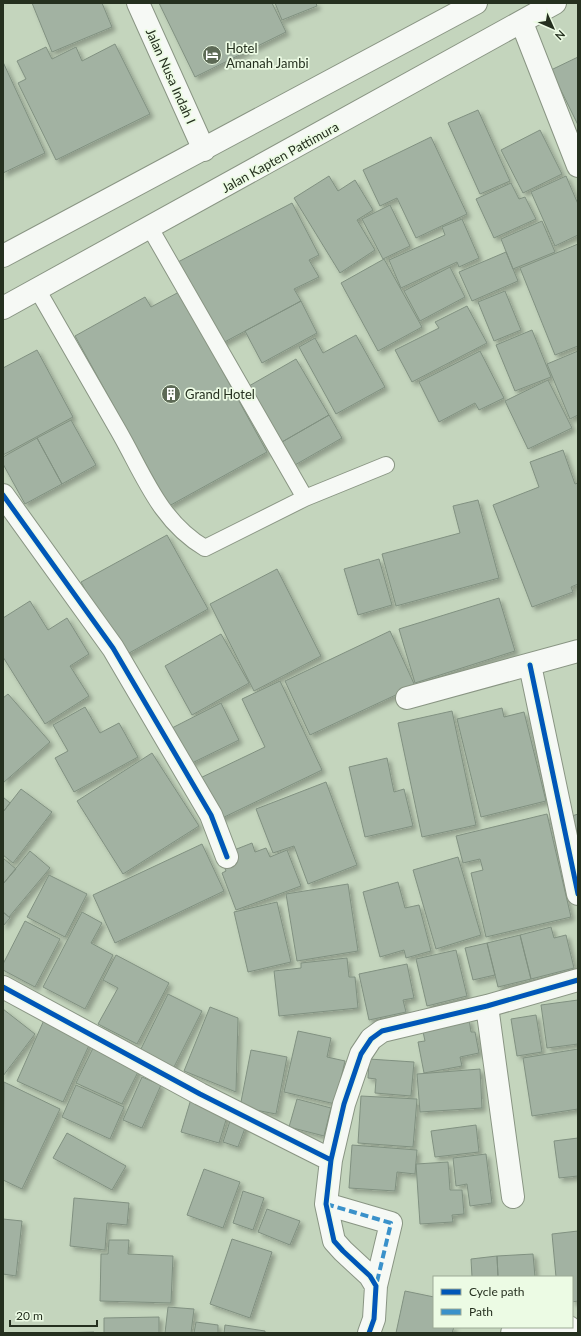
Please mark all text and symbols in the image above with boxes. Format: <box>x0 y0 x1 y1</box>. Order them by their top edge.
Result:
north arrow <box>533 8 573 48</box>
street label: Jalan Nusa Indah I <box>143 26 199 126</box>
text: N <box>553 28 568 43</box>
place label: Hotel Amanah Jambi <box>226 40 309 71</box>
hotel icon: Hotel Amanah Jambi <box>201 44 223 66</box>
street label: Jalan Kapten Pattimura <box>219 118 341 196</box>
building icon: Grand Hotel <box>160 383 182 405</box>
place label: Grand Hotel <box>185 386 255 402</box>
legend <box>433 1276 573 1328</box>
text: Cycle path <box>469 1284 524 1299</box>
scale bar <box>10 1302 97 1328</box>
text: Path <box>469 1304 493 1319</box>
text: 20 m <box>16 1308 43 1323</box>

